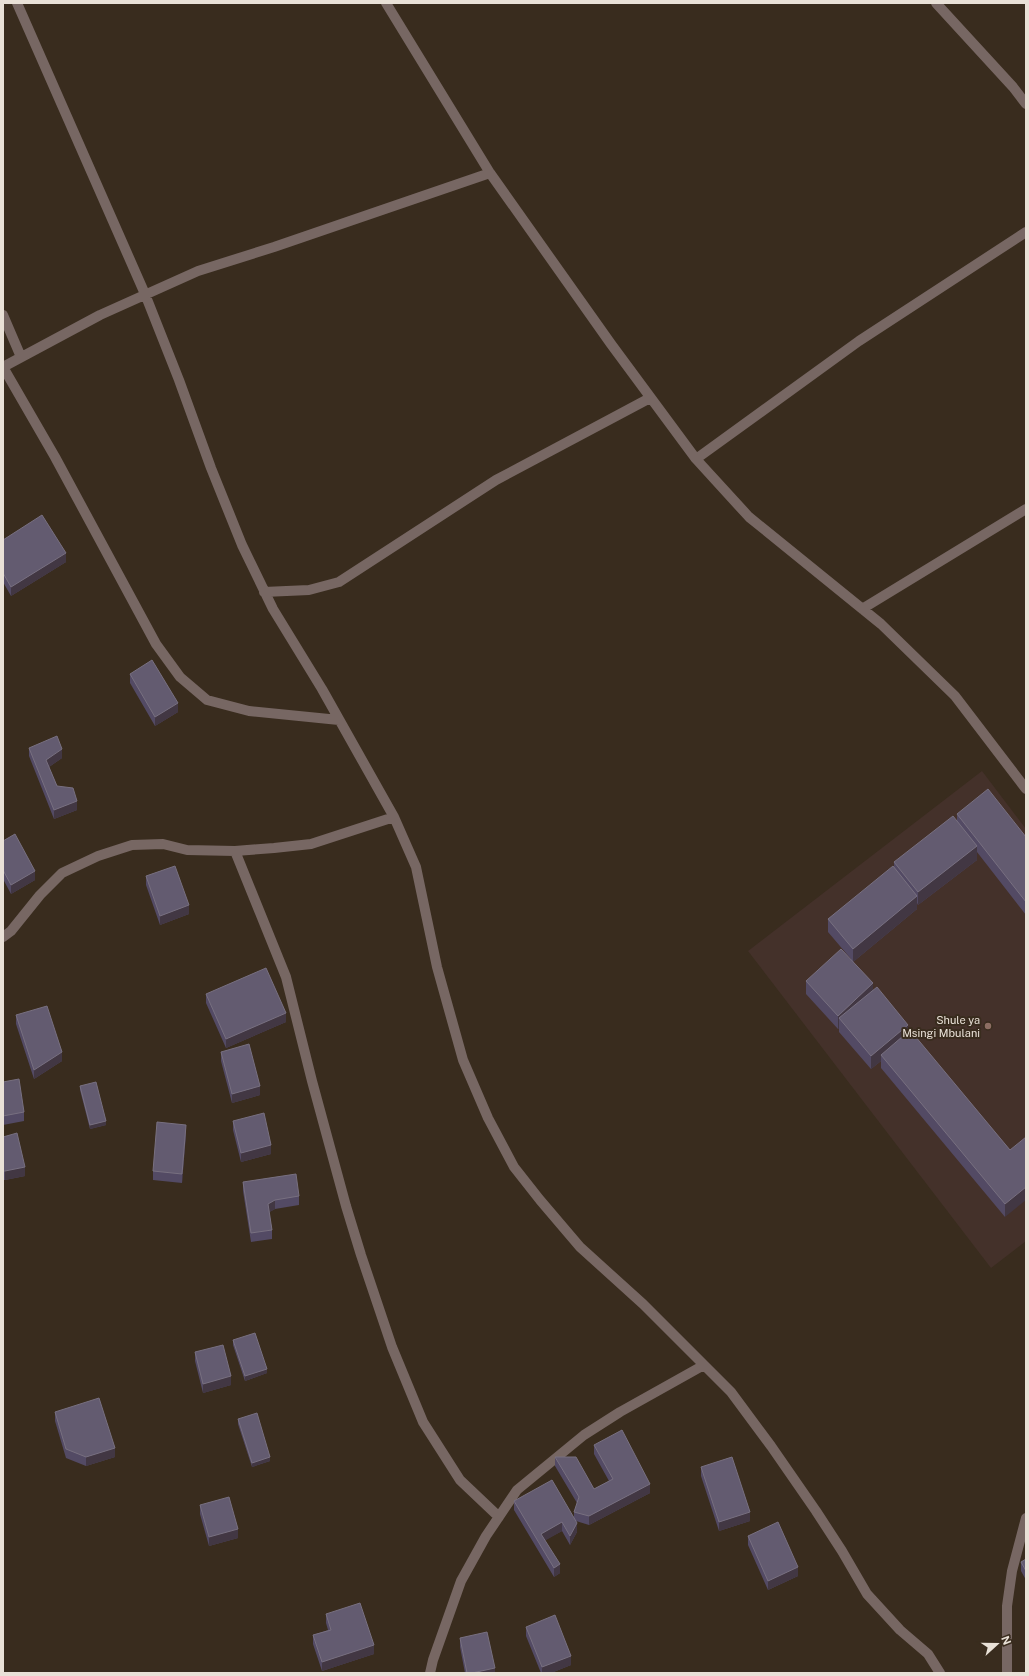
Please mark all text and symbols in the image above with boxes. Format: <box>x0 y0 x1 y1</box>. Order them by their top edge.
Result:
place label: Shule ya Msingi Mbulani <box>902 1014 980 1039</box>
marker: Shule ya Msingi Mbulani <box>983 1021 993 1031</box>
north arrow <box>977 1624 1017 1664</box>
text: N <box>999 1634 1013 1647</box>

